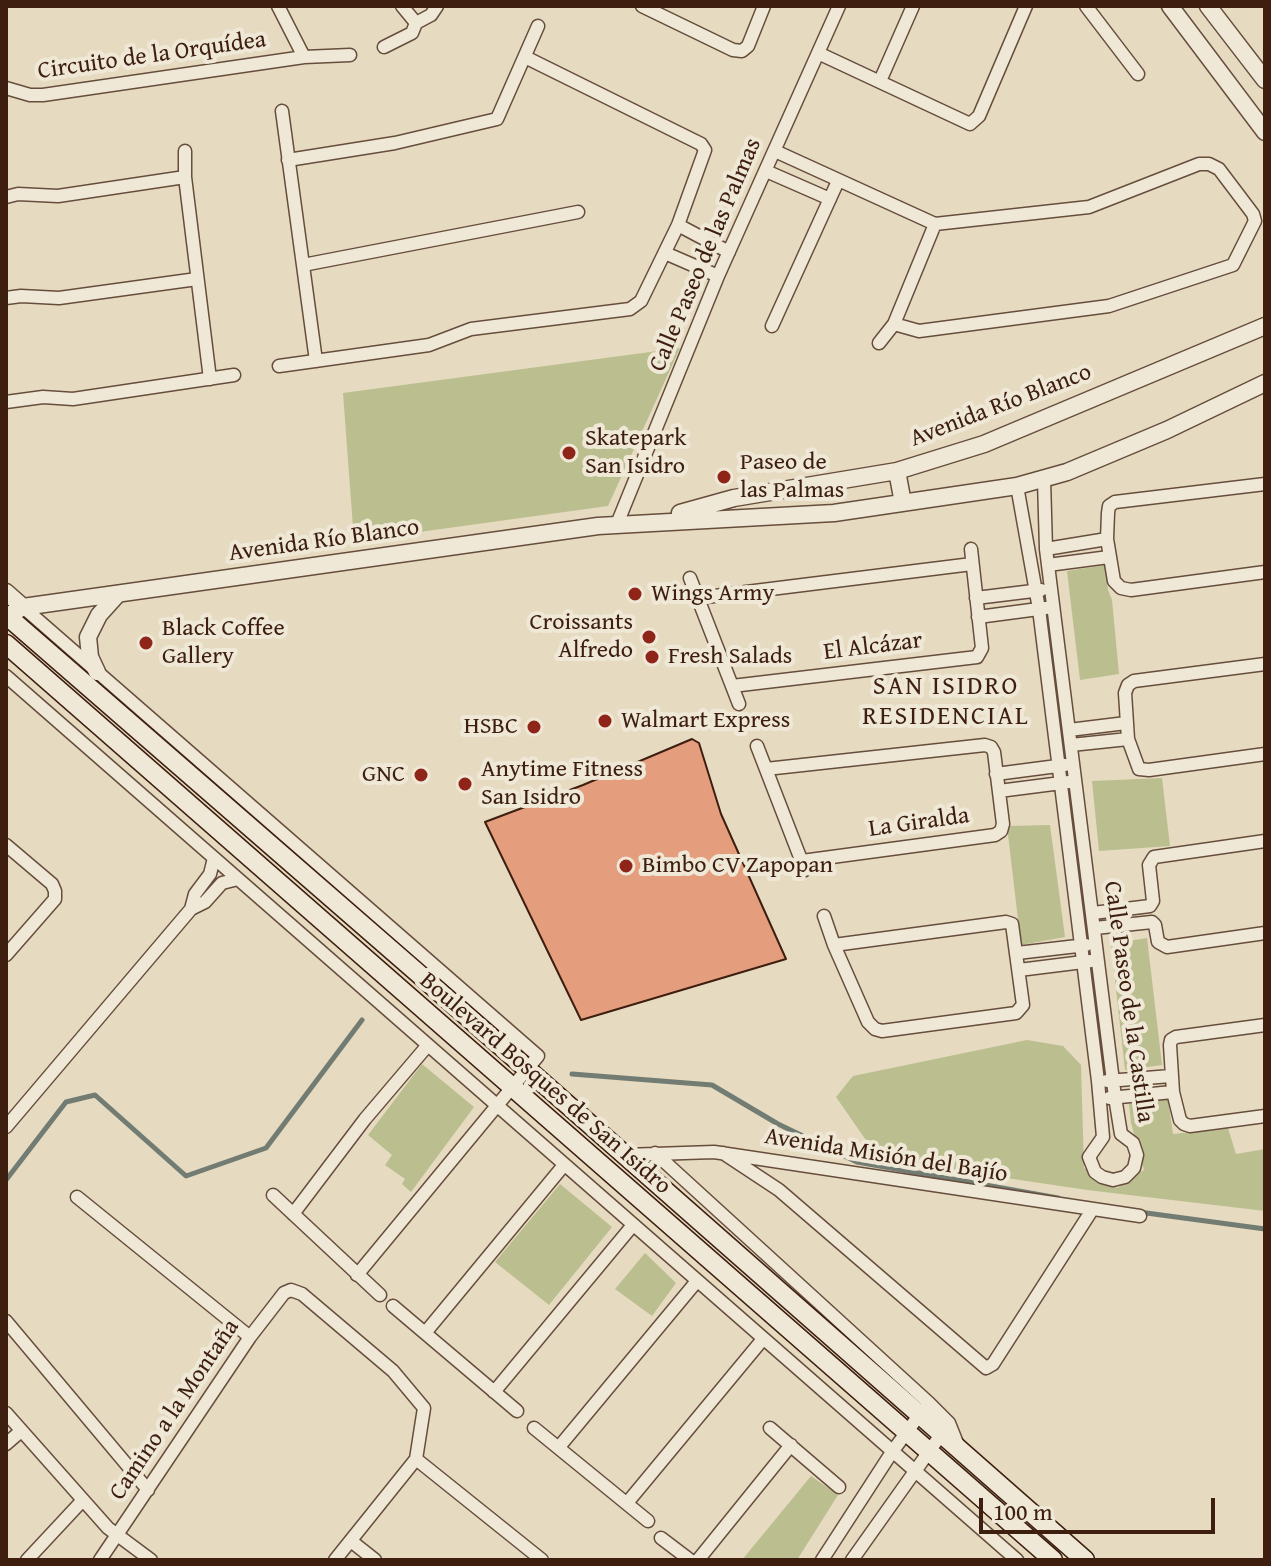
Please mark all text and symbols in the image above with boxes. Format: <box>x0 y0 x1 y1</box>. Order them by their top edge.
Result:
street label: Circuito de la Orquídea <box>36 26 268 86</box>
street label: Calle Paseo de las Palmas <box>644 134 768 376</box>
street label: Avenida Río Blanco <box>906 358 1096 454</box>
place label: Skatepark San Isidro <box>585 425 686 481</box>
marker: Skatepark San Isidro <box>560 444 578 462</box>
place label: Paseo de las Palmas <box>740 449 844 505</box>
marker: Paseo de las Palmas <box>715 468 733 486</box>
street label: Avenida Río Blanco <box>227 513 421 569</box>
place label: Wings Army <box>651 580 774 608</box>
marker: Wings Army <box>626 585 644 603</box>
place label: Croissants Alfredo <box>530 609 633 665</box>
place label: Black Coffee Gallery <box>162 615 285 671</box>
street label: El Alcázar <box>822 627 924 667</box>
marker: Croissants Alfredo <box>640 628 658 646</box>
marker: Black Coffee Gallery <box>137 634 155 652</box>
place label: Fresh Salads <box>668 643 792 671</box>
marker: Fresh Salads <box>643 648 661 666</box>
district label: SAN ISIDRO RESIDENCIAL <box>862 671 1030 732</box>
place label: Walmart Express <box>621 707 790 735</box>
marker: Walmart Express <box>596 712 614 730</box>
place label: HSBC <box>464 713 518 741</box>
marker: HSBC <box>525 718 543 736</box>
place label: Anytime Fitness San Isidro <box>481 756 643 812</box>
place label: GNC <box>362 761 405 789</box>
marker: GNC <box>412 766 430 784</box>
marker: Anytime Fitness San Isidro <box>456 775 474 793</box>
street label: La Giralda <box>867 802 971 844</box>
place label: Bimbo CV Zapopan <box>642 852 833 880</box>
marker: Bimbo CV Zapopan <box>617 857 635 875</box>
street label: Calle Paseo de la Castilla <box>1097 879 1159 1125</box>
street label: Boulevard Bosques de San Isidro <box>413 967 677 1201</box>
street label: Avenida Misión del Bajío <box>762 1123 1010 1189</box>
street label: Camino a la Montaña <box>104 1314 246 1506</box>
scale bar <box>983 1482 1219 1532</box>
text: 100 m <box>993 1494 1053 1529</box>

